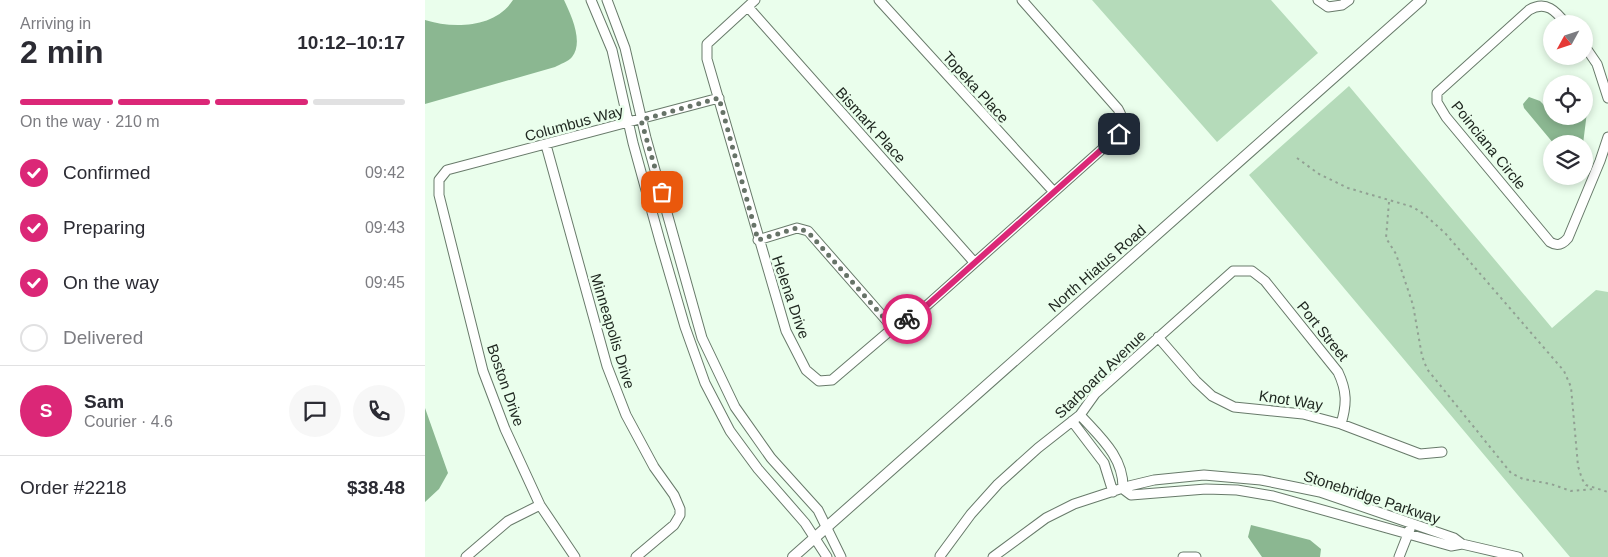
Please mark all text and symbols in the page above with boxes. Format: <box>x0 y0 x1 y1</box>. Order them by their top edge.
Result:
text: Arriving in <box>20 15 91 32</box>
north arrow <box>1543 15 1593 65</box>
map controls <box>1543 15 1593 185</box>
text: 10:12–10:17 <box>297 32 405 53</box>
text: 2 min <box>20 34 104 70</box>
street label: Topeka Place <box>940 48 1012 126</box>
button: locate <box>1543 75 1593 125</box>
street label: Bismark Place <box>833 84 909 166</box>
street label: Poinciana Circle <box>1448 98 1530 192</box>
street label: Columbus Way <box>523 102 626 144</box>
text: On the way · 210 m <box>20 113 160 130</box>
pin <box>1098 113 1140 155</box>
icon: home <box>1105 120 1133 148</box>
button: layers <box>1543 135 1593 185</box>
icon: check <box>20 159 48 187</box>
text: Confirmed <box>63 162 151 183</box>
text: 09:42 <box>365 164 405 181</box>
pin <box>641 171 683 213</box>
icon: bag <box>648 178 676 206</box>
icon: check <box>20 214 48 242</box>
text: Preparing <box>63 217 145 238</box>
text: 09:43 <box>365 219 405 236</box>
street label: North Hiatus Road <box>1045 221 1149 315</box>
street label: Helena Drive <box>769 253 813 341</box>
icon: check <box>20 269 48 297</box>
text: On the way <box>63 272 159 293</box>
street label: Minneapolis Drive <box>587 272 639 390</box>
text: 09:45 <box>365 274 405 291</box>
courier <box>882 294 932 344</box>
street label: Port Street <box>1294 298 1353 365</box>
icon: bike <box>893 305 921 333</box>
street label: Starboard Avenue <box>1051 326 1149 422</box>
text: Delivered <box>63 327 143 348</box>
street label: Boston Drive <box>484 342 528 428</box>
button: chat <box>289 385 341 437</box>
button: phone <box>353 385 405 437</box>
street label: Knot Way <box>1258 387 1325 414</box>
text: Sam <box>84 391 124 412</box>
text: S <box>40 400 52 421</box>
text: Courier · 4.6 <box>84 413 173 430</box>
street label: Stonebridge Parkway <box>1302 467 1443 527</box>
text: Order #2218 <box>20 477 127 498</box>
text: $38.48 <box>347 477 405 498</box>

